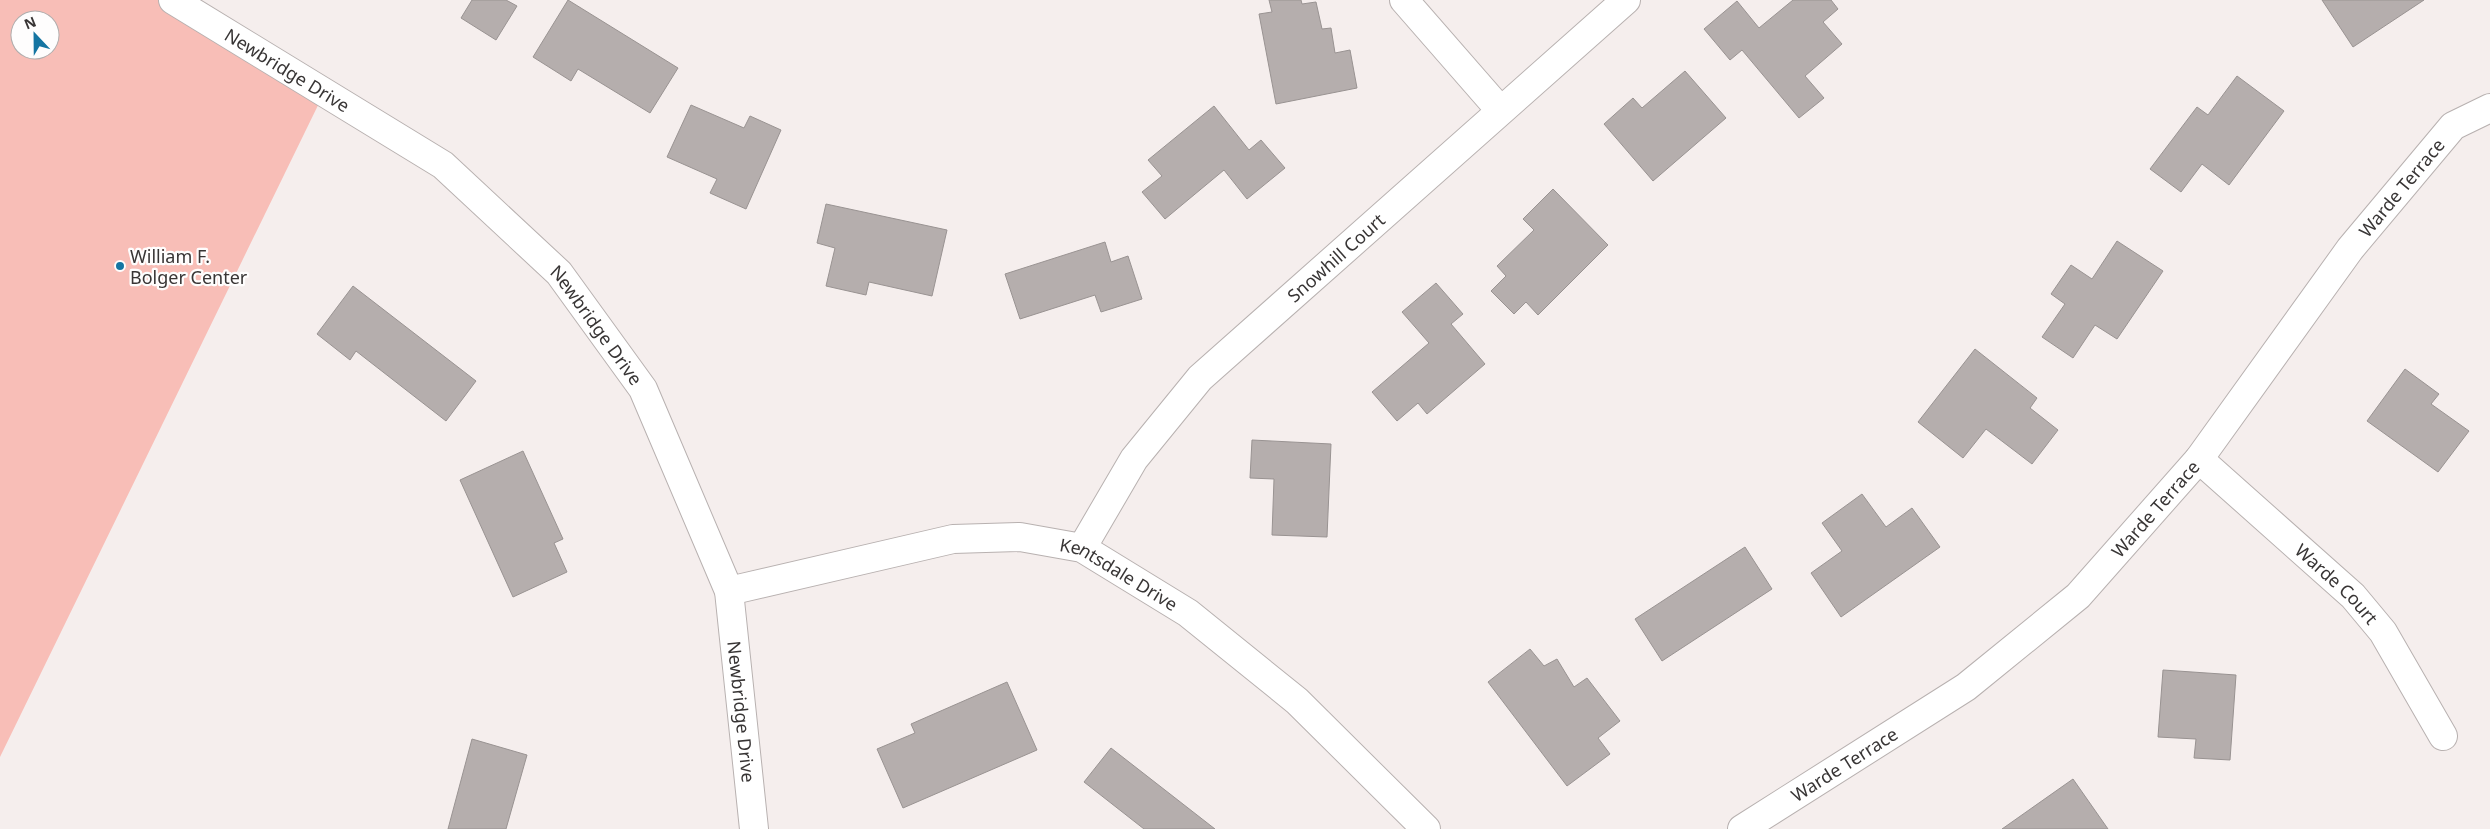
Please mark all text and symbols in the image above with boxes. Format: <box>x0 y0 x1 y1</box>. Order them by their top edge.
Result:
north arrow <box>10 10 60 60</box>
text: N <box>21 12 39 33</box>
street label: Newbridge Drive <box>220 23 354 117</box>
street label: Warde Terrace <box>2353 133 2450 242</box>
street label: Snowhill Court <box>1282 208 1390 307</box>
place label: William F. Bolger Center <box>130 244 248 289</box>
street label: Newbridge Drive <box>546 259 648 390</box>
marker: William F. Bolger Center <box>114 260 126 272</box>
street label: Warde Terrace <box>2106 455 2204 562</box>
street label: Kentsdale Drive <box>1058 532 1182 616</box>
street label: Warde Court <box>2290 538 2384 630</box>
street label: Newbridge Drive <box>722 640 761 784</box>
street label: Warde Terrace <box>1786 721 1902 807</box>

